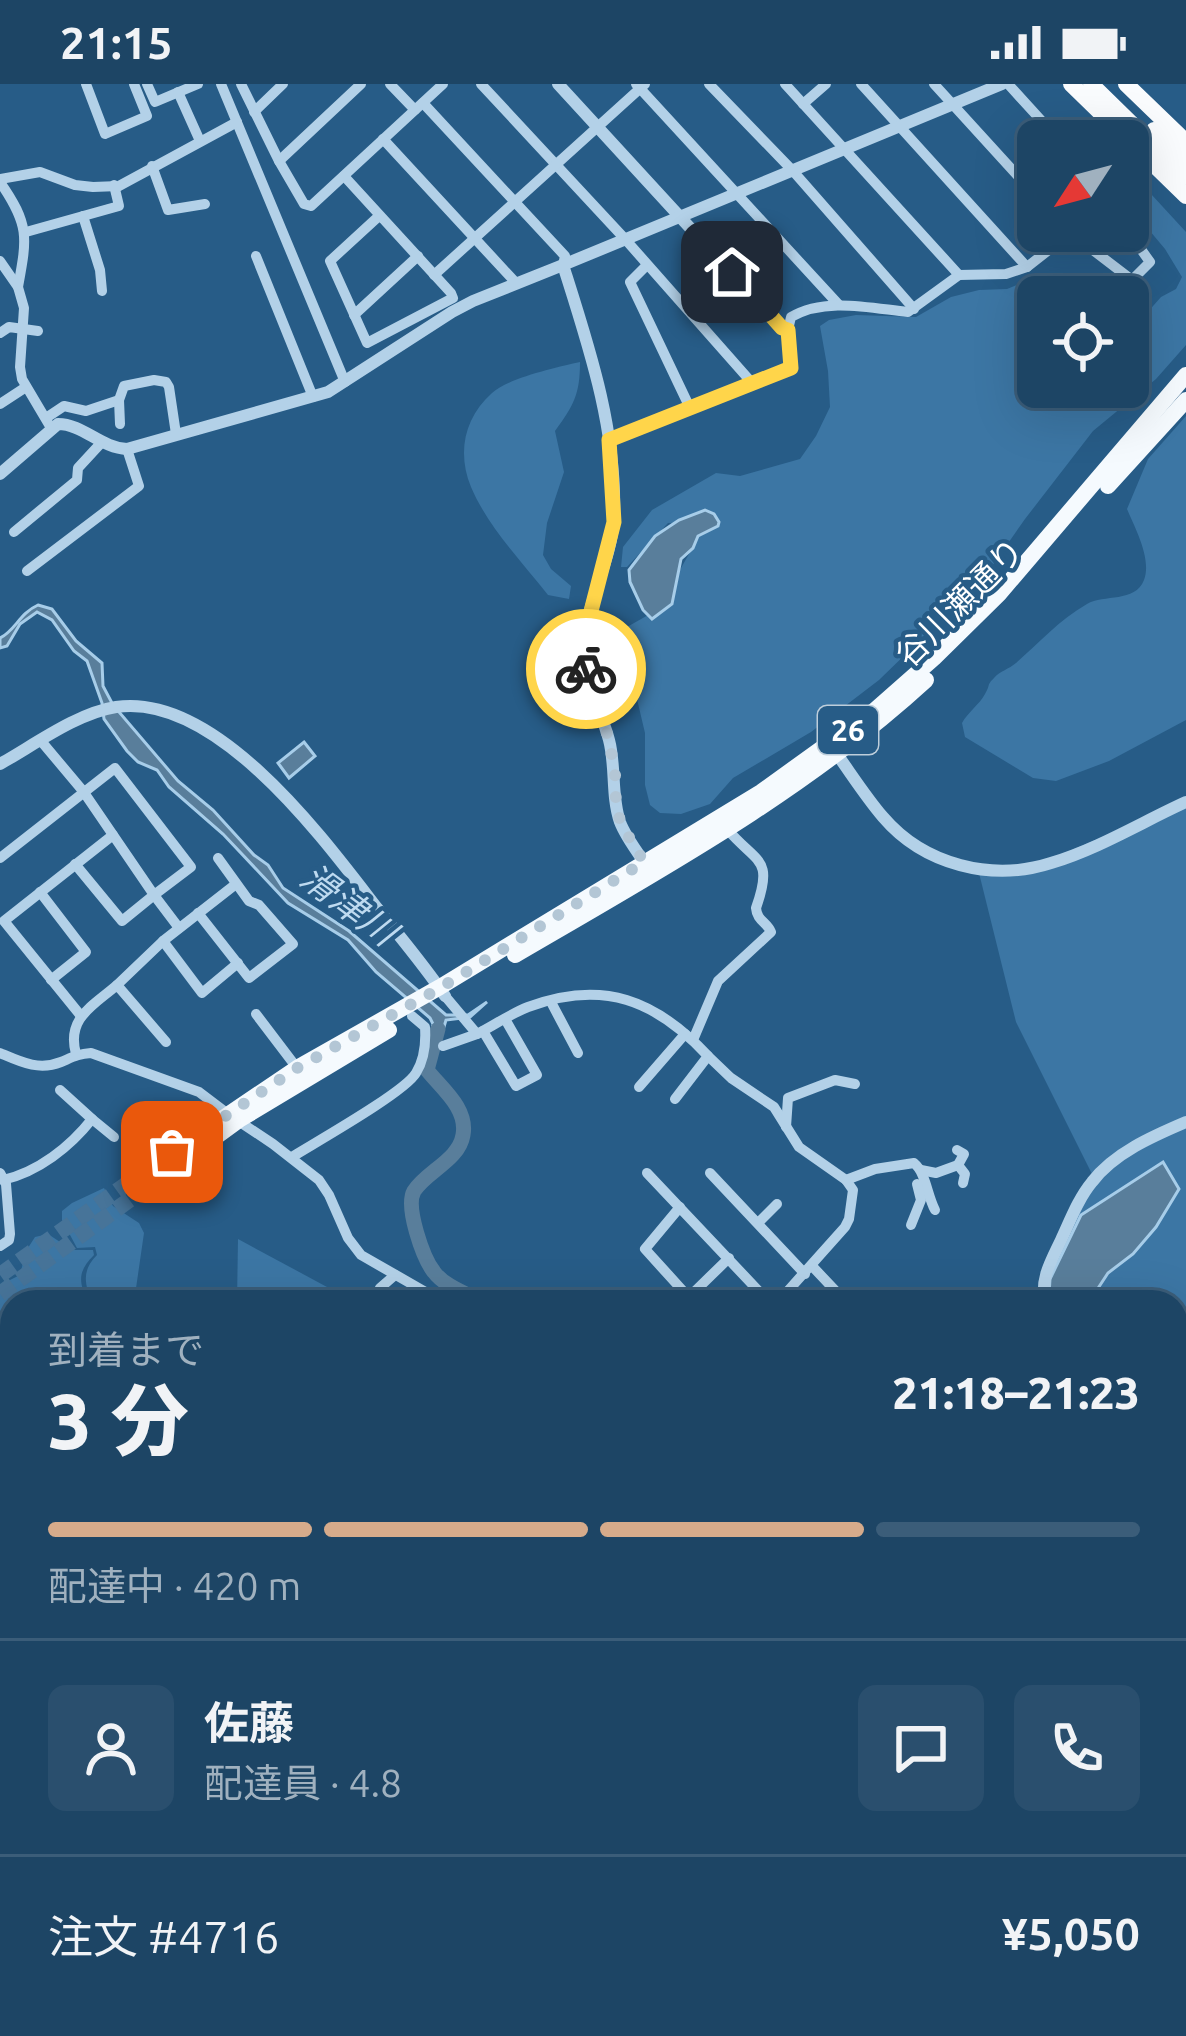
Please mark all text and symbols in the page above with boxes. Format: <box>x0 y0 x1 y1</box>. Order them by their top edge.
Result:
text: 21:15 <box>60 17 173 68</box>
north arrow <box>1017 120 1149 252</box>
map controls <box>1017 120 1149 408</box>
pin <box>681 221 783 323</box>
icon: home <box>699 239 765 305</box>
button: locate <box>1017 276 1149 408</box>
street label: 谷川瀬通り <box>888 531 1030 673</box>
courier <box>526 609 646 729</box>
icon: bike <box>553 636 619 702</box>
road number: 26 <box>818 706 878 754</box>
water label: 滑津川 <box>294 855 408 955</box>
pin <box>121 1101 223 1203</box>
icon: bag <box>139 1119 205 1185</box>
text: 到着まで <box>48 1328 204 1371</box>
text: 21:18–21:23 <box>892 1367 1140 1418</box>
text: 3 分 <box>48 1376 189 1464</box>
text: 配達中 · 420 m <box>48 1564 301 1607</box>
button: person <box>48 1685 174 1811</box>
button: chat <box>858 1685 984 1811</box>
button: phone <box>1014 1685 1140 1811</box>
text: 佐藤 <box>204 1697 294 1748</box>
text: 配達員 · 4.8 <box>204 1761 402 1804</box>
text: ¥5,050 <box>1002 1908 1140 1959</box>
text: 注文 #4716 <box>48 1911 279 1962</box>

